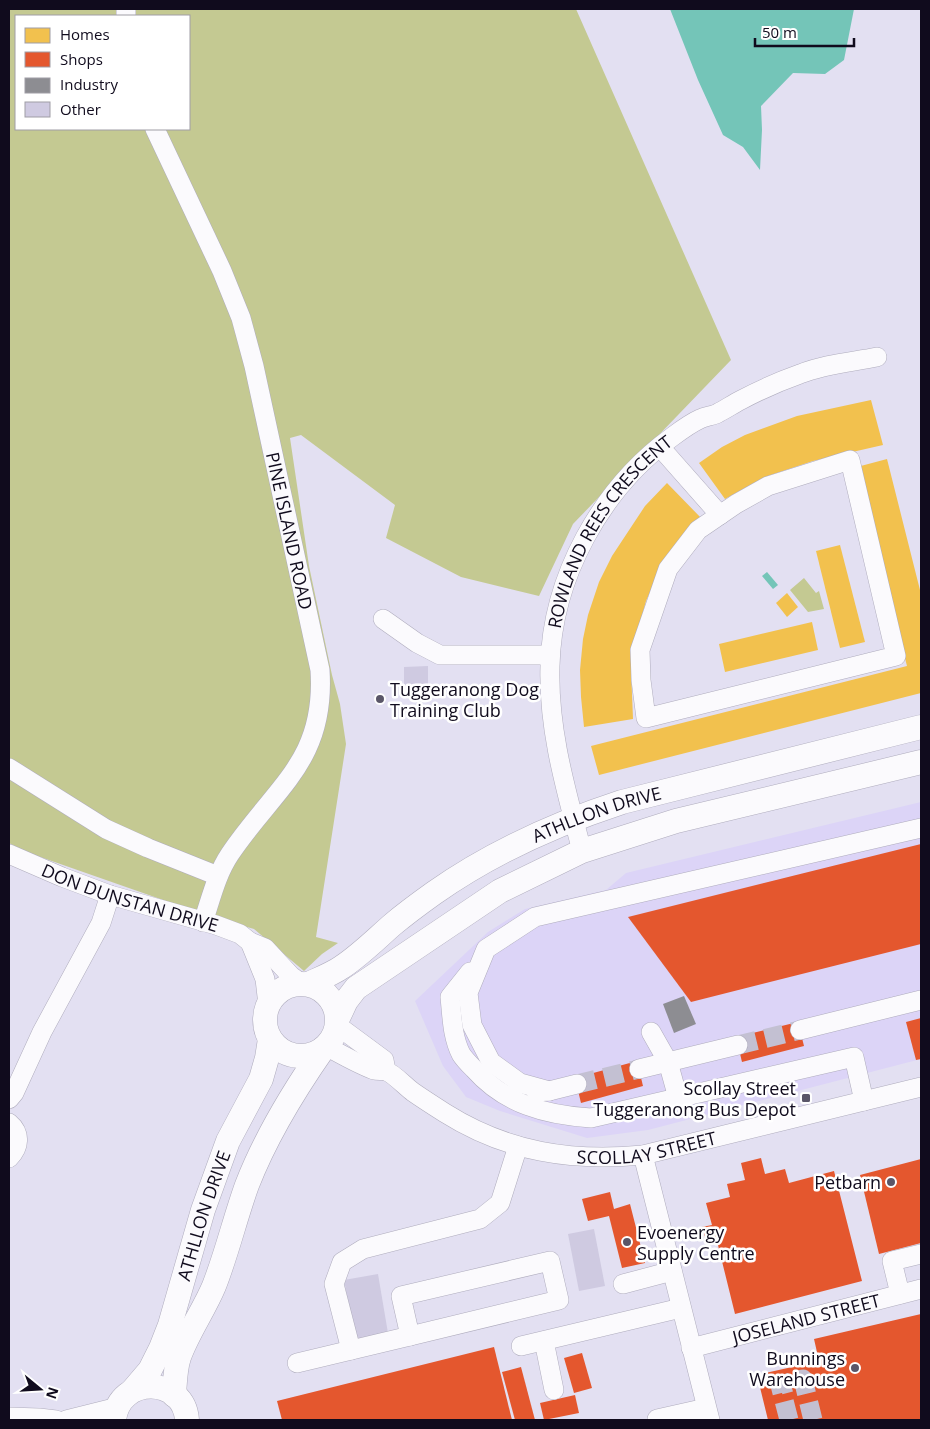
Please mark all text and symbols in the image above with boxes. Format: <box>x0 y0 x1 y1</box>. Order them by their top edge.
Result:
legend <box>15 15 190 130</box>
scale bar <box>755 15 854 47</box>
text: 50 m <box>762 22 797 42</box>
text: Homes <box>60 24 110 44</box>
text: Shops <box>60 49 103 69</box>
text: Industry <box>60 74 118 94</box>
text: Other <box>60 99 101 119</box>
street label: ROWLAND REES CRESCENT <box>542 429 677 630</box>
street label: PINE ISLAND ROAD <box>261 450 319 612</box>
place label: Tuggeranong Dog Training Club <box>390 677 539 722</box>
marker: Tuggeranong Dog Training Club <box>374 693 386 705</box>
street label: ATHLLON DRIVE <box>528 781 664 847</box>
street label: DON DUNSTAN DRIVE <box>38 858 221 937</box>
place label: Scollay Street Tuggeranong Bus Depot <box>593 1076 796 1121</box>
marker: Scollay Street Tuggeranong Bus Depot <box>800 1092 812 1104</box>
street label: SCOLLAY STREET <box>576 1126 719 1169</box>
street label: ATHLLON DRIVE <box>171 1147 236 1283</box>
place label: Petbarn <box>814 1170 881 1194</box>
marker: Petbarn <box>885 1176 897 1188</box>
place label: Evoenergy Supply Centre <box>637 1220 755 1265</box>
marker: Evoenergy Supply Centre <box>621 1236 633 1248</box>
street label: JOSELAND STREET <box>728 1288 883 1349</box>
place label: Bunnings Warehouse <box>749 1346 845 1391</box>
marker: Bunnings Warehouse <box>849 1362 861 1374</box>
north arrow <box>15 1364 65 1414</box>
text: N <box>42 1385 64 1402</box>

